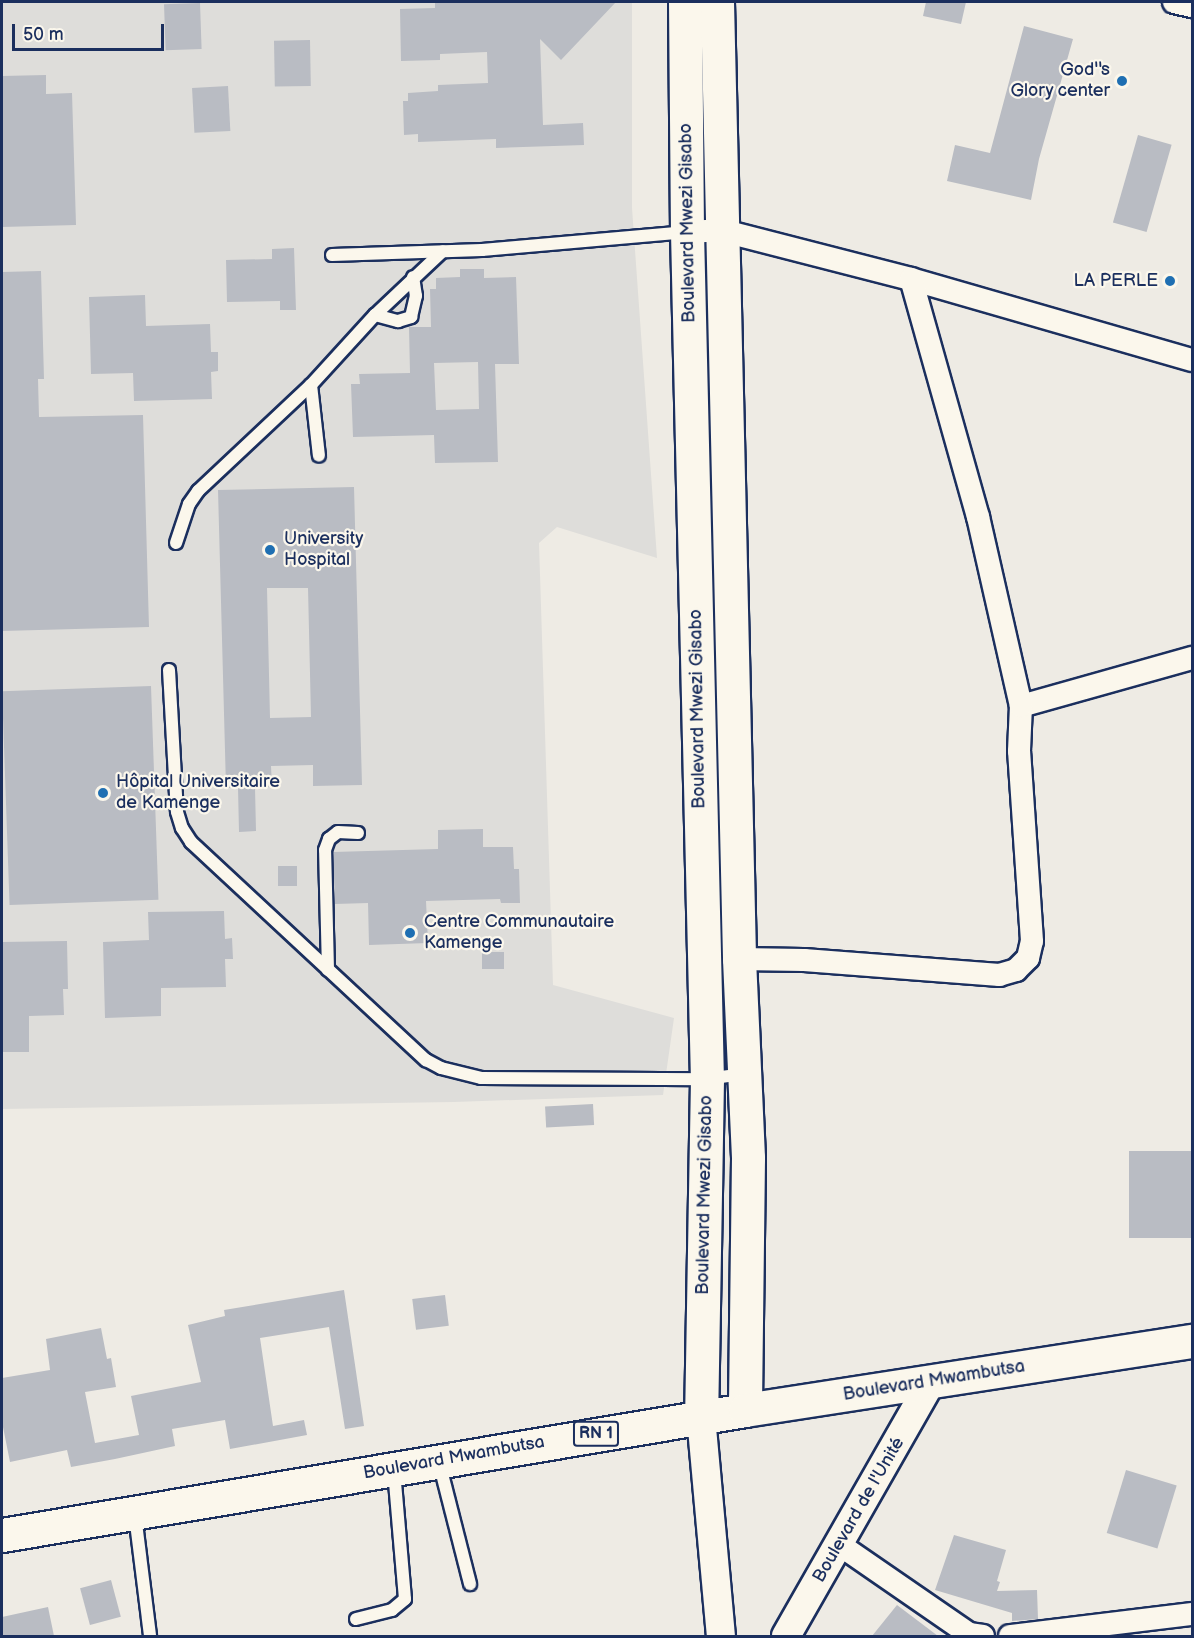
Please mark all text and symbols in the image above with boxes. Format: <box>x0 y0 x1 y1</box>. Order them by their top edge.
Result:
scale bar <box>15 12 166 50</box>
text: 50 m <box>23 24 64 45</box>
place label: God''s Glory center <box>1009 60 1110 103</box>
marker: God''s Glory center <box>1115 74 1129 88</box>
street label: Boulevard Mwezi Gisabo <box>675 123 701 323</box>
place label: LA PERLE <box>1074 270 1158 292</box>
marker: LA PERLE <box>1163 274 1177 288</box>
place label: University Hospital <box>284 529 363 572</box>
marker: University Hospital <box>261 541 279 559</box>
street label: Boulevard Mwezi Gisabo <box>685 609 711 809</box>
place label: Hôpital Universitaire de Kamenge <box>116 772 280 814</box>
marker: Hôpital Universitaire de Kamenge <box>94 784 112 802</box>
place label: Centre Communautaire Kamenge <box>424 912 614 954</box>
marker: Centre Communautaire Kamenge <box>401 924 419 942</box>
street label: Boulevard Mwezi Gisabo <box>692 1095 718 1295</box>
street label: Boulevard Mwambutsa <box>841 1356 1027 1406</box>
road number: RN 1 <box>572 1421 620 1447</box>
street label: Boulevard Mwambutsa <box>362 1431 546 1485</box>
street label: Boulevard de l'Unité <box>809 1434 909 1586</box>

